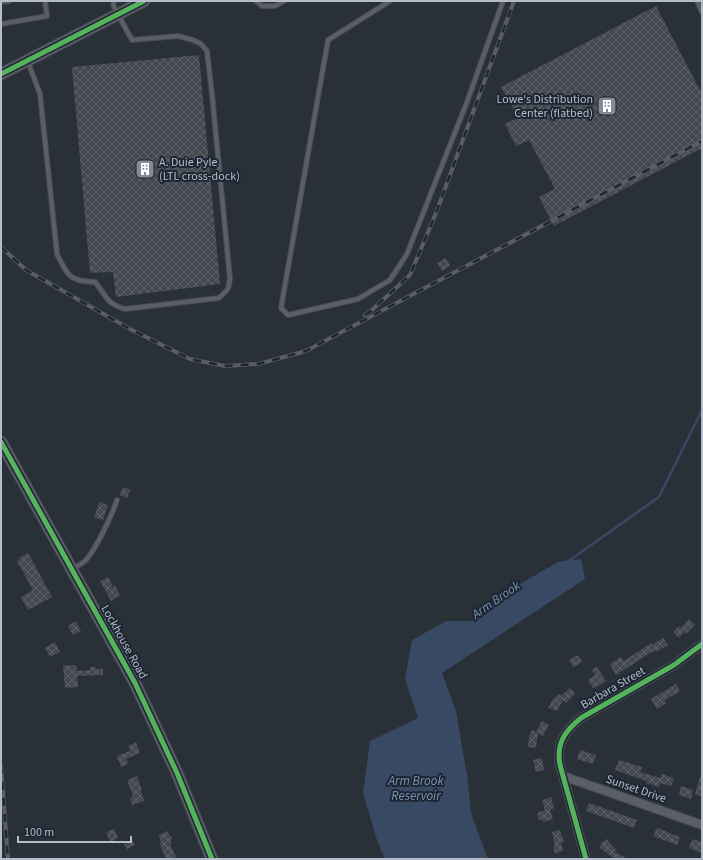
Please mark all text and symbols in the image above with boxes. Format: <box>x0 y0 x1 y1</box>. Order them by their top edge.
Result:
place label: Lowe's Distribution Center (flatbed) <box>497 91 593 122</box>
building icon: Lowe's Distribution Center (flatbed) <box>596 95 618 117</box>
place label: A. Duie Pyle (LTL cross-dock) <box>159 154 240 185</box>
building icon: A. Duie Pyle (LTL cross-dock) <box>134 158 156 180</box>
water label: Arm Brook <box>467 576 524 624</box>
street label: Lockhouse Road <box>97 602 151 682</box>
street label: Barbara Street <box>577 663 649 713</box>
street label: Sunset Drive <box>604 771 669 807</box>
water label: Arm Brook Reservoir <box>387 772 444 805</box>
scale bar <box>18 818 131 844</box>
text: 100 m <box>24 824 54 841</box>

